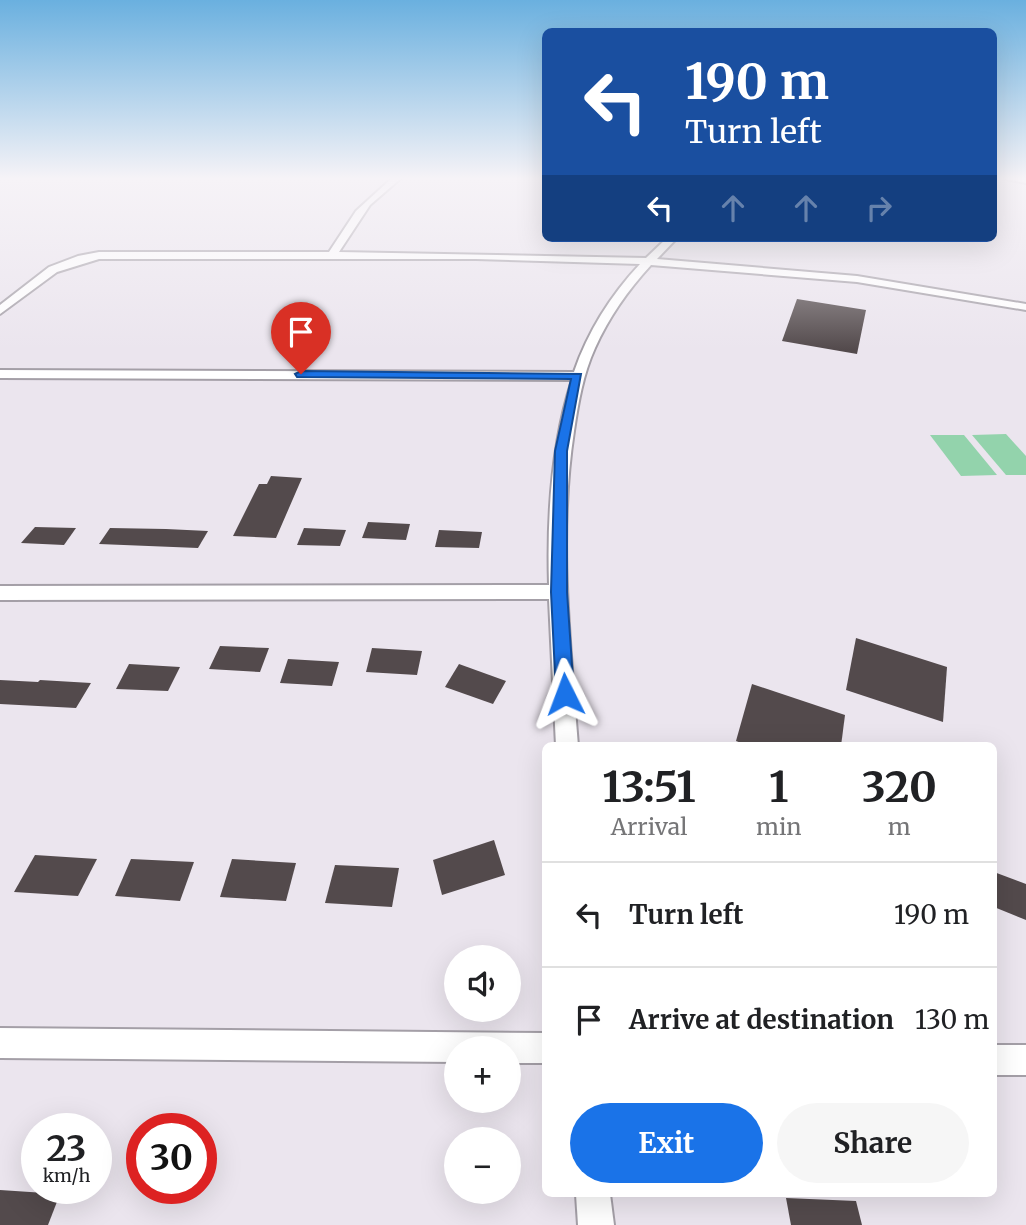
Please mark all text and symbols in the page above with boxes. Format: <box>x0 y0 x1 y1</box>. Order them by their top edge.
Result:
text: 190 m <box>685 51 829 112</box>
icon: left <box>570 56 661 147</box>
text: Turn left <box>685 112 822 152</box>
icon: left <box>641 189 679 227</box>
icon: ahead <box>714 189 752 227</box>
icon: ahead <box>787 189 825 227</box>
icon: right <box>860 189 898 227</box>
pin <box>271 302 331 374</box>
icon: arrive <box>282 313 320 351</box>
position arrow <box>528 657 602 731</box>
text: 13:51 <box>602 761 696 813</box>
text: 1 <box>769 761 789 813</box>
text: 320 <box>862 761 937 813</box>
text: Arrival <box>611 812 687 841</box>
text: min <box>756 812 802 841</box>
text: m <box>888 812 911 841</box>
icon: left <box>570 896 608 934</box>
text: Turn left <box>629 898 743 931</box>
text: 190 m <box>894 898 969 931</box>
map controls <box>444 945 521 1204</box>
button: sound <box>444 945 521 1022</box>
icon: arrive <box>570 1001 608 1039</box>
text: Arrive at destination <box>629 1003 894 1036</box>
text: 130 m <box>915 1003 989 1036</box>
button: + <box>444 1036 521 1113</box>
button: Exit <box>570 1103 763 1183</box>
button: Share <box>777 1103 969 1183</box>
speed limit sign: 30 <box>126 1113 217 1204</box>
text: 23 <box>47 1127 86 1171</box>
button: − <box>444 1127 521 1204</box>
text: km/h <box>43 1164 90 1187</box>

